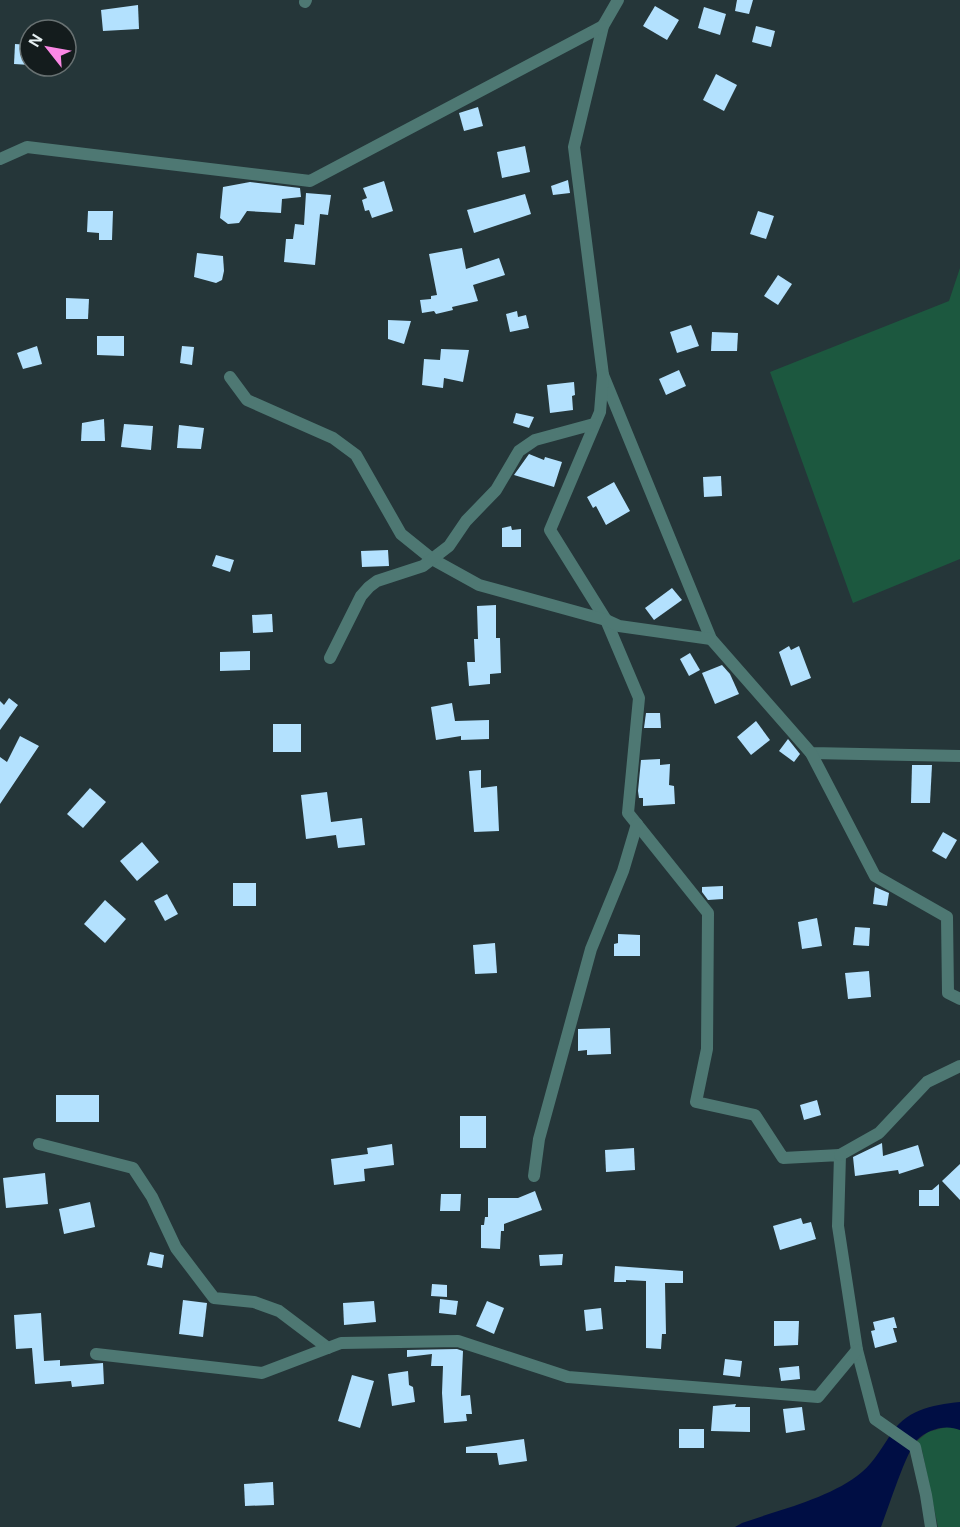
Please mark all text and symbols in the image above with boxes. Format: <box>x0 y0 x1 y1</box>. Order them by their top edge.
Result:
north arrow <box>18 18 78 78</box>
text: N <box>25 31 46 50</box>

